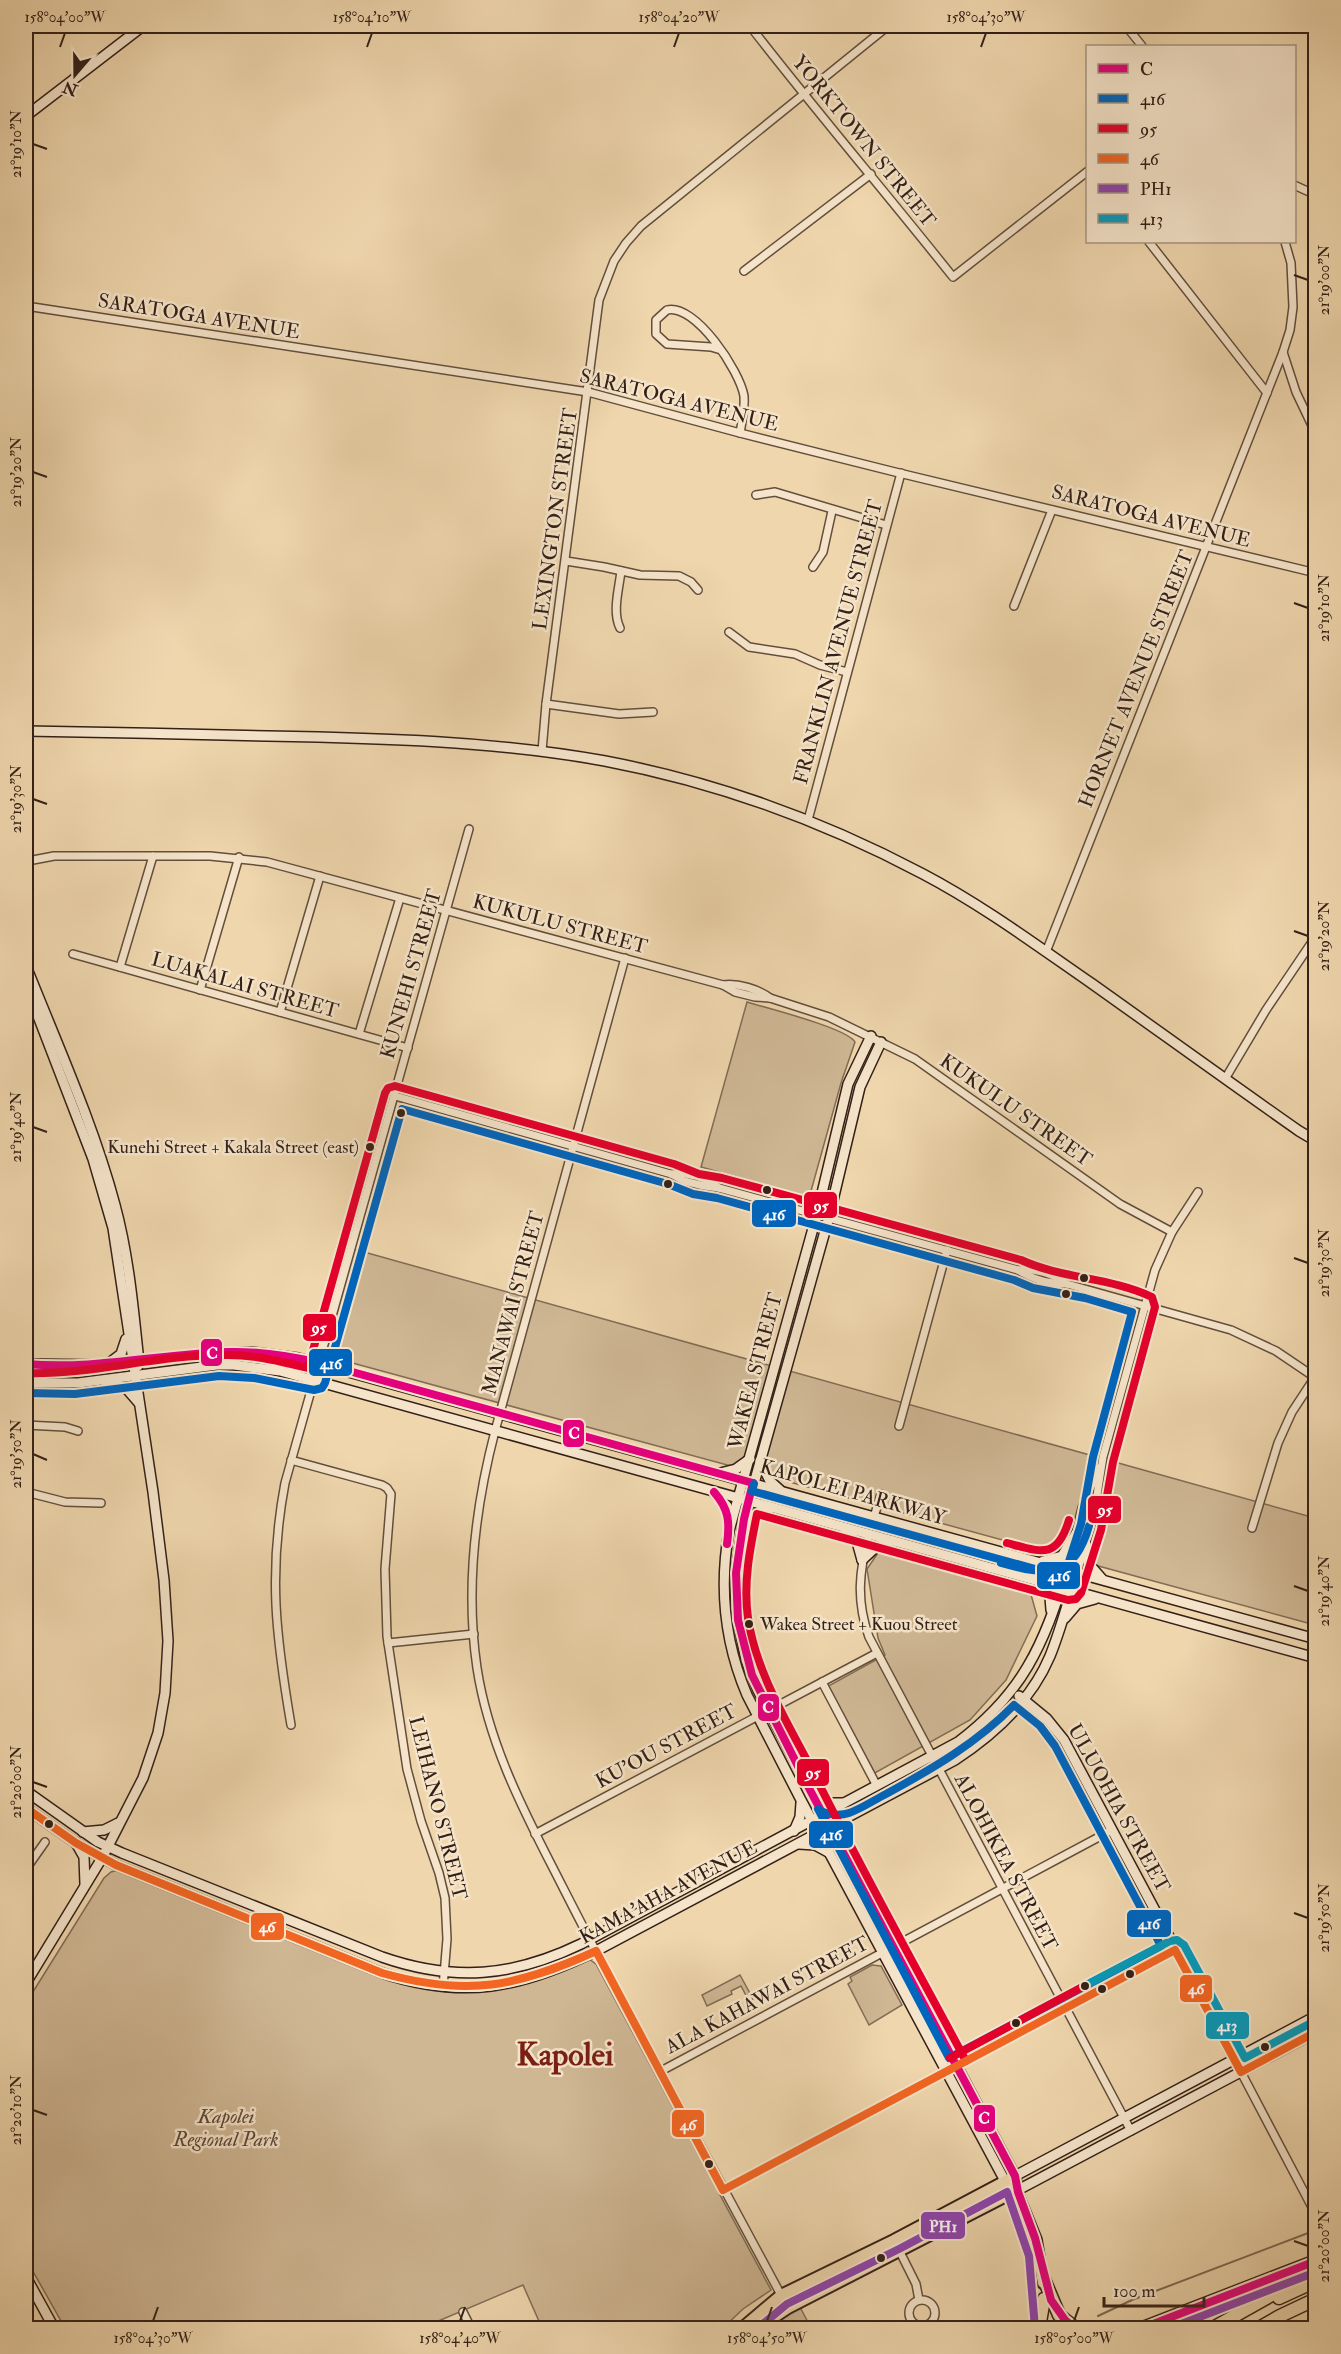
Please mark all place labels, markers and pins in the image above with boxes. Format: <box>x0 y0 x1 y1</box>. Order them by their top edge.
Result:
unlabelled marker <box>395 1107 407 1119</box>
place label: Kunehi Street + Kakala Street (east) <box>107 1136 359 1159</box>
marker: Kunehi Street + Kakala Street (east) <box>364 1141 376 1153</box>
unlabelled marker <box>662 1178 674 1190</box>
unlabelled marker <box>761 1184 773 1196</box>
unlabelled marker <box>1078 1272 1090 1284</box>
unlabelled marker <box>1060 1288 1072 1300</box>
place label: Wakea Street + Kuou Street <box>759 1613 958 1636</box>
marker: Wakea Street + Kuou Street <box>743 1618 755 1630</box>
unlabelled marker <box>43 1818 55 1830</box>
unlabelled marker <box>1124 1968 1136 1980</box>
unlabelled marker <box>1079 1980 1091 1992</box>
unlabelled marker <box>1096 1983 1108 1995</box>
unlabelled marker <box>1010 2017 1022 2029</box>
unlabelled marker <box>1259 2041 1271 2053</box>
unlabelled marker <box>703 2158 715 2170</box>
unlabelled marker <box>875 2252 887 2264</box>

